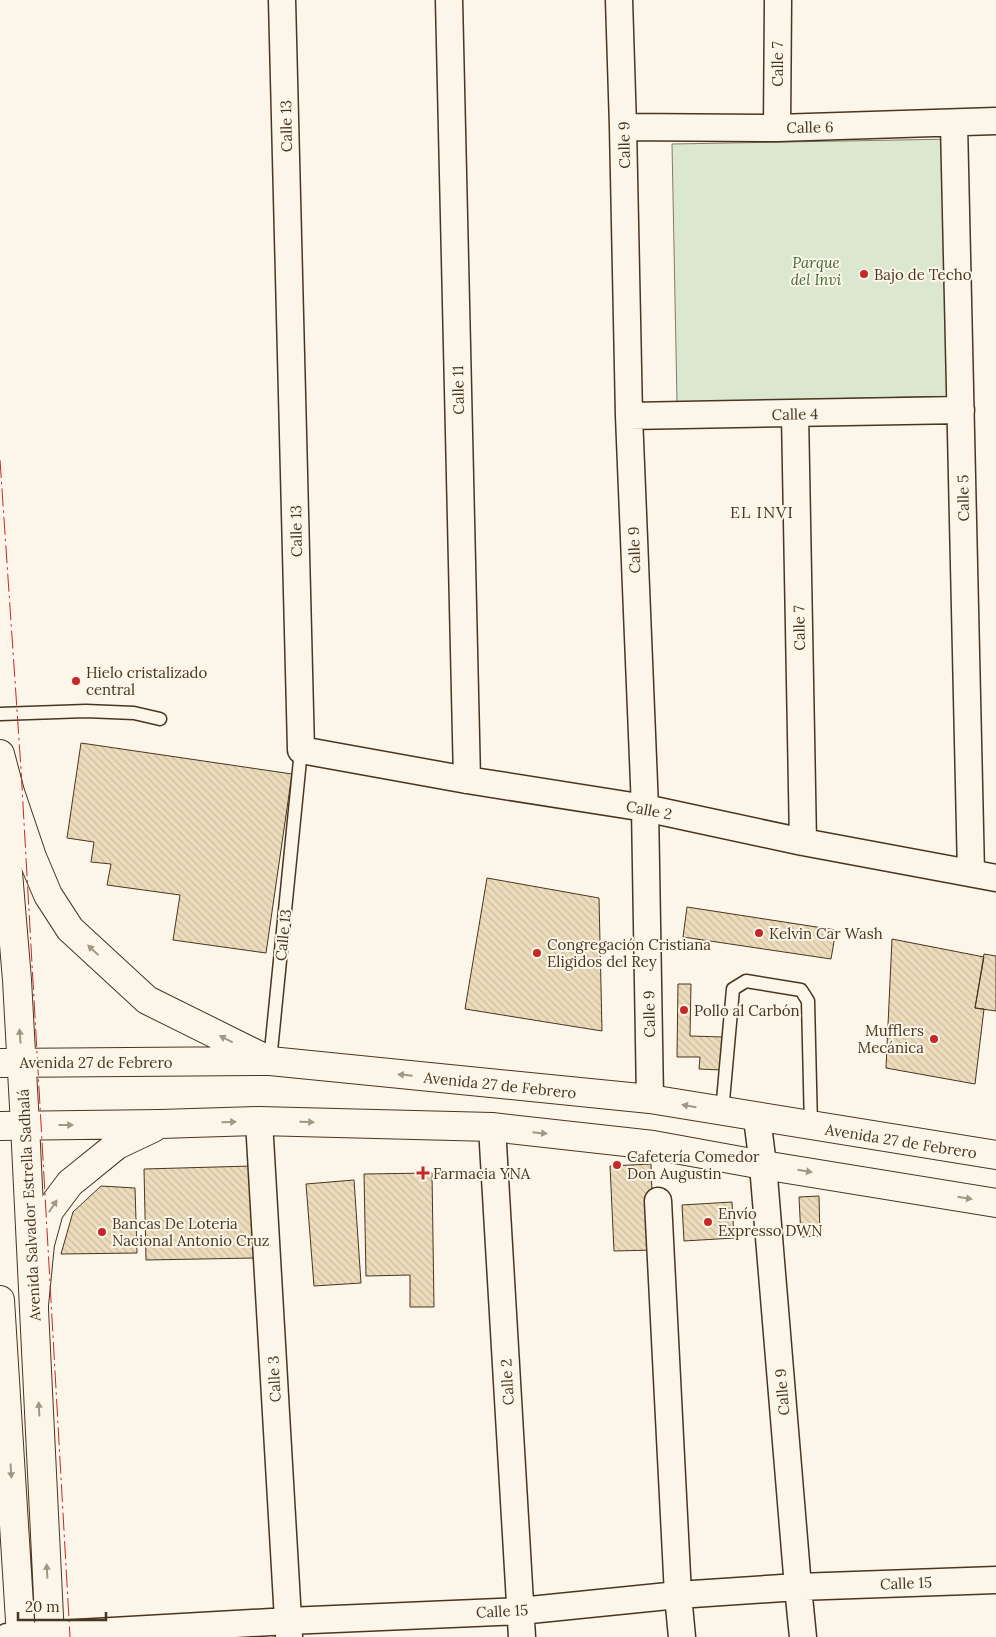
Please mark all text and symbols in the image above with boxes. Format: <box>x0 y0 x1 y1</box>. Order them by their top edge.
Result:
street label: Calle 7 <box>768 41 787 87</box>
street label: Calle 13 <box>276 100 296 152</box>
street label: Calle 6 <box>786 117 834 137</box>
street label: Calle 9 <box>614 121 634 169</box>
park label: Parque del Invi <box>791 253 841 289</box>
place label: Bajo de Techo <box>874 265 972 284</box>
marker: Bajo de Techo <box>858 268 870 280</box>
street label: Calle 11 <box>448 365 468 415</box>
street label: Calle 4 <box>772 404 818 424</box>
street label: Calle 5 <box>953 475 973 521</box>
district label: EL INVI <box>730 502 794 522</box>
street label: Calle 13 <box>286 505 306 557</box>
street label: Calle 9 <box>624 526 644 574</box>
street label: Calle 7 <box>789 605 809 651</box>
place label: Hielo cristalizado central <box>86 663 208 699</box>
marker: Hielo cristalizado central <box>70 675 82 687</box>
street label: Calle 2 <box>624 796 674 824</box>
street label: Calle 13 <box>271 908 295 962</box>
place label: Kelvin Car Wash <box>769 924 883 943</box>
marker: Kelvin Car Wash <box>753 927 765 939</box>
place label: Congregación Cristiana Eligidos del Rey <box>547 935 711 971</box>
one-way arrow <box>87 944 99 956</box>
marker: Congregación Cristiana Eligidos del Rey <box>531 947 543 959</box>
street label: Calle 9 <box>639 990 659 1038</box>
place label: Pollo al Carbón <box>694 1001 800 1020</box>
marker: Pollo al Carbón <box>678 1004 690 1016</box>
place label: Mufflers Mecánica <box>858 1021 924 1057</box>
one-way arrow <box>16 1028 24 1044</box>
marker: Mufflers Mecánica <box>928 1033 940 1045</box>
one-way arrow <box>219 1035 233 1043</box>
street label: Avenida 27 de Febrero <box>18 1053 173 1072</box>
street label: Avenida 27 de Febrero <box>422 1067 577 1102</box>
one-way arrow <box>397 1071 413 1079</box>
street label: Avenida Salvador Estrella Sadhalá <box>13 1088 45 1323</box>
one-way arrow <box>680 1102 696 1110</box>
one-way arrow <box>221 1118 237 1126</box>
one-way arrow <box>300 1118 316 1126</box>
street label: Avenida 27 de Febrero <box>823 1119 978 1162</box>
one-way arrow <box>58 1121 74 1129</box>
one-way arrow <box>533 1129 549 1137</box>
place label: Cafetería Comedor Don Augustin <box>627 1147 760 1183</box>
marker: Cafetería Comedor Don Augustin <box>611 1159 623 1171</box>
place label: Farmacia YNA <box>433 1164 531 1183</box>
marker: Farmacia YNA <box>417 1167 429 1179</box>
one-way arrow <box>797 1168 813 1176</box>
one-way arrow <box>957 1194 973 1202</box>
one-way arrow <box>48 1200 58 1213</box>
place label: Envío Expresso DWN <box>718 1204 823 1240</box>
place label: Bancas De Loteria Nacional Antonio Cruz <box>112 1214 270 1250</box>
marker: Envío Expresso DWN <box>702 1216 714 1228</box>
marker: Bancas De Loteria Nacional Antonio Cruz <box>96 1226 108 1238</box>
street label: Calle 3 <box>263 1355 285 1403</box>
street label: Calle 2 <box>496 1358 518 1406</box>
street label: Calle 9 <box>770 1368 794 1416</box>
one-way arrow <box>35 1400 43 1416</box>
one-way arrow <box>7 1463 15 1479</box>
one-way arrow <box>42 1563 50 1579</box>
street label: Calle 15 <box>880 1573 932 1593</box>
scale bar <box>18 1590 105 1622</box>
text: 20 m <box>25 1597 60 1616</box>
street label: Calle 15 <box>475 1600 529 1622</box>

